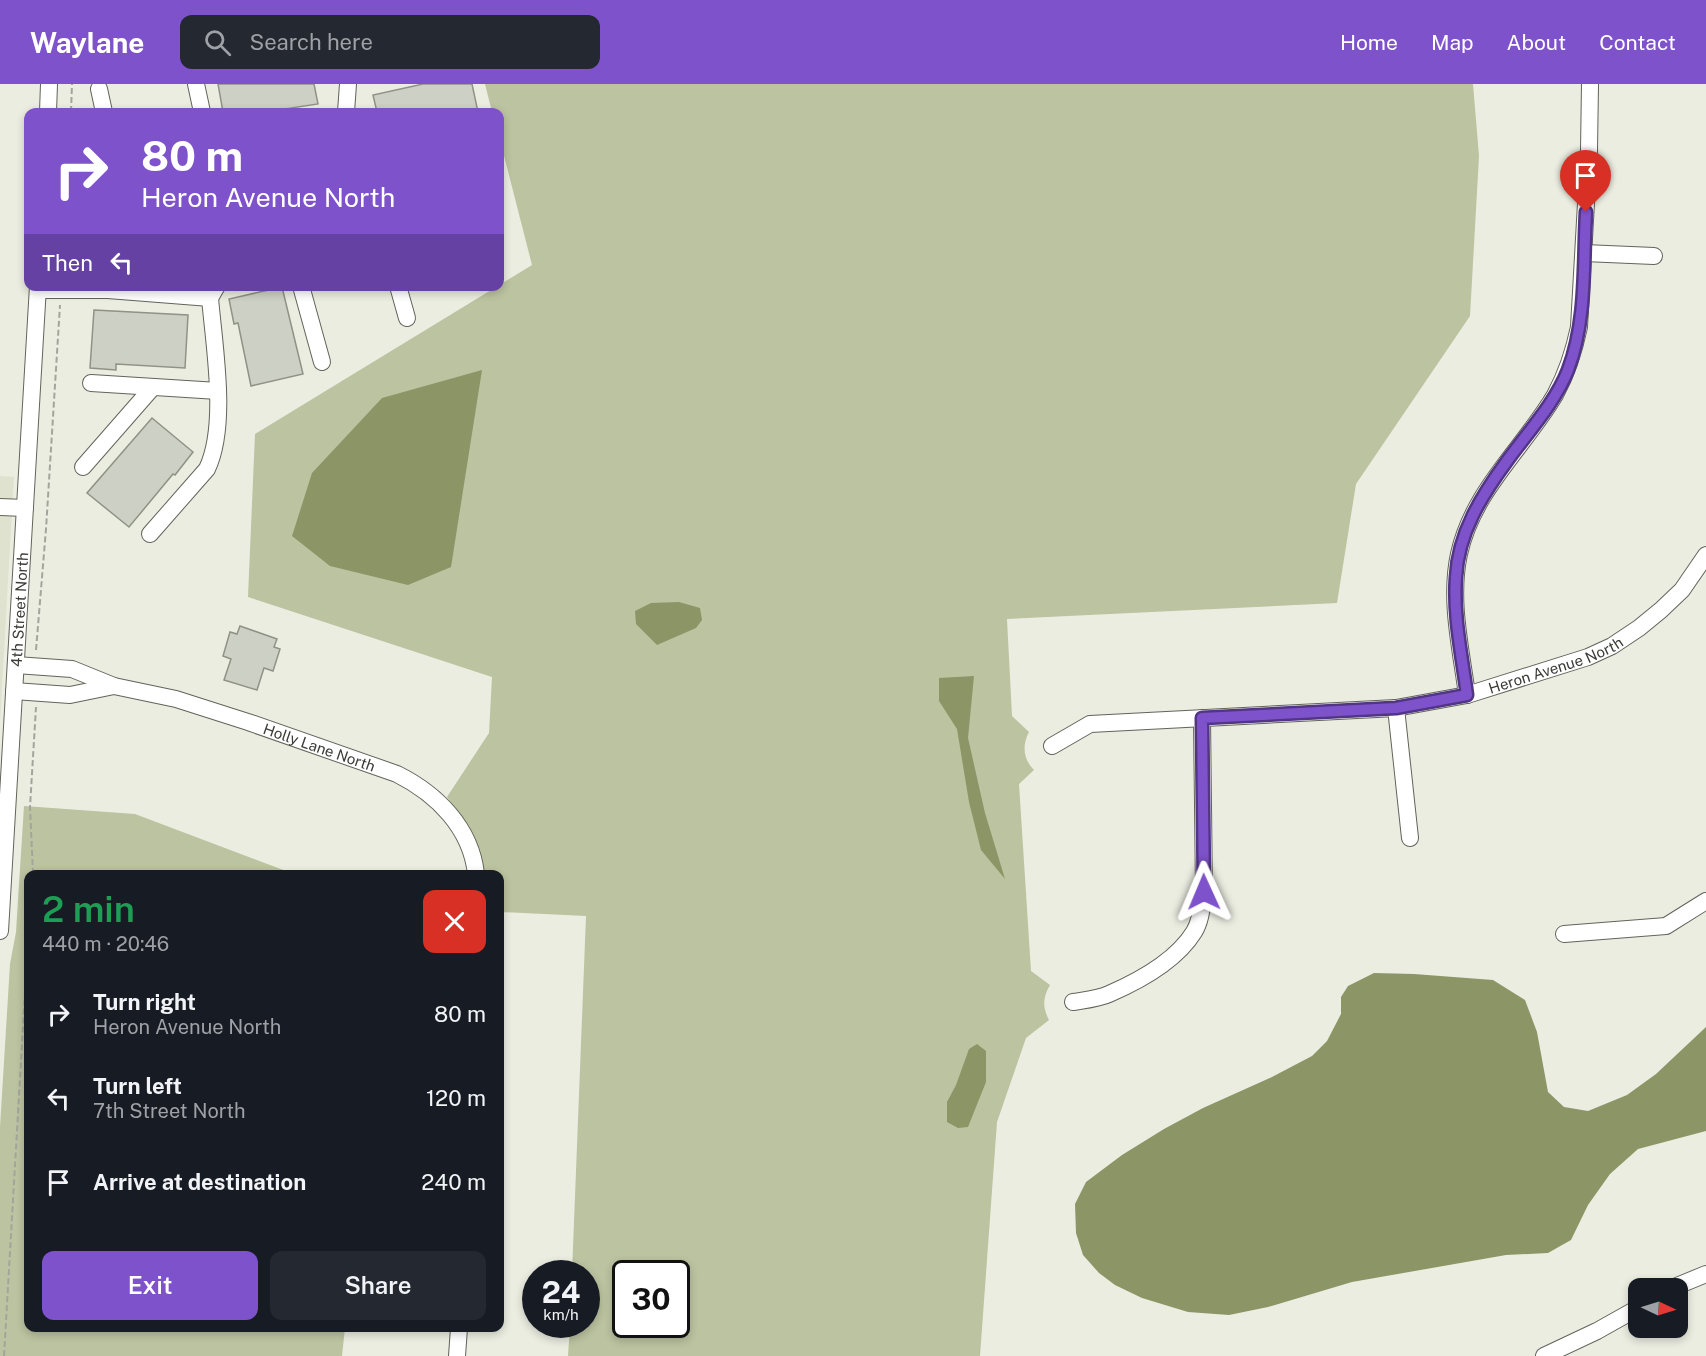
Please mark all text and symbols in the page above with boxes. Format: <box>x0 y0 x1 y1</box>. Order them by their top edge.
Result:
search box <box>180 15 600 69</box>
text: Waylane <box>30 26 144 59</box>
icon: search <box>201 26 234 59</box>
text: Search here <box>249 29 373 55</box>
text: Home <box>1340 30 1398 55</box>
text: Map <box>1431 30 1474 55</box>
text: About <box>1507 30 1566 55</box>
text: Contact <box>1599 30 1676 55</box>
text: 80 m <box>141 131 243 180</box>
icon: right <box>42 132 120 210</box>
pin <box>1560 150 1611 212</box>
icon: arrive <box>1569 159 1602 192</box>
text: Heron Avenue North <box>141 181 395 213</box>
icon: left <box>105 246 138 279</box>
text: Then <box>42 250 93 276</box>
street label: 4th Street North <box>7 552 31 667</box>
street label: Heron Avenue North <box>1486 633 1626 696</box>
street label: Holly Lane North <box>261 720 378 774</box>
position arrow <box>1172 860 1236 924</box>
text: 2 min <box>42 888 135 930</box>
button: close <box>423 890 486 953</box>
text: 440 m · 20:46 <box>42 932 169 956</box>
text: Turn right <box>93 989 196 1015</box>
icon: right <box>42 998 75 1031</box>
text: 80 m <box>434 1001 486 1027</box>
text: Heron Avenue North <box>93 1015 281 1039</box>
text: Turn left <box>93 1073 182 1099</box>
icon: left <box>42 1082 75 1115</box>
text: 120 m <box>426 1085 486 1111</box>
text: 7th Street North <box>93 1099 246 1123</box>
icon: arrive <box>42 1166 75 1199</box>
text: Arrive at destination <box>93 1169 306 1195</box>
text: 240 m <box>421 1169 486 1195</box>
button: Exit <box>42 1251 258 1320</box>
button: Share <box>270 1251 486 1320</box>
speed limit sign: 30 <box>612 1260 690 1338</box>
text: 24 <box>542 1274 580 1310</box>
north arrow <box>1628 1278 1688 1338</box>
map controls <box>1628 1278 1688 1338</box>
text: km/h <box>543 1306 579 1323</box>

